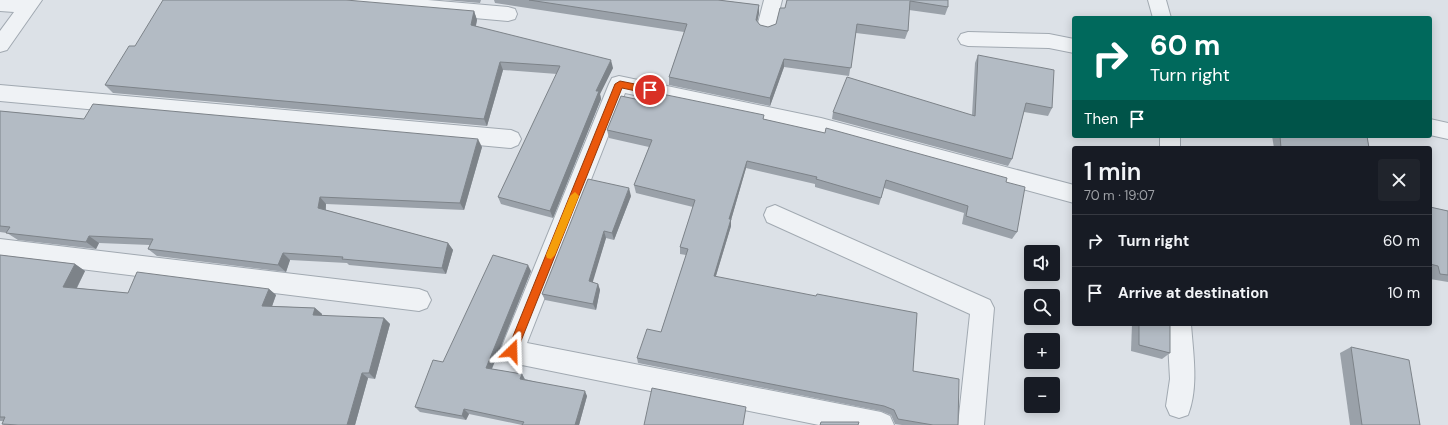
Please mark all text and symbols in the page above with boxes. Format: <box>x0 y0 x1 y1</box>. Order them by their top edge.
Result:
text: 60 m <box>1150 27 1220 64</box>
icon: right <box>1084 32 1136 84</box>
text: Turn right <box>1150 63 1230 87</box>
pin <box>633 73 667 107</box>
icon: arrive <box>639 79 661 101</box>
icon: arrive <box>1126 108 1148 130</box>
text: Then <box>1084 109 1118 129</box>
text: 1 min <box>1084 156 1141 187</box>
button: close <box>1378 159 1420 201</box>
text: 70 m · 19:07 <box>1084 187 1155 204</box>
icon: right <box>1084 230 1106 252</box>
text: Turn right <box>1118 231 1189 251</box>
text: 60 m <box>1383 231 1420 251</box>
map controls <box>1024 245 1060 413</box>
button: sound <box>1024 245 1060 281</box>
icon: arrive <box>1084 282 1106 304</box>
text: Arrive at destination <box>1118 283 1269 303</box>
text: 10 m <box>1388 283 1420 303</box>
button: search <box>1024 289 1060 325</box>
position arrow <box>491 330 533 372</box>
button: + <box>1024 333 1060 369</box>
button: − <box>1024 377 1060 413</box>

